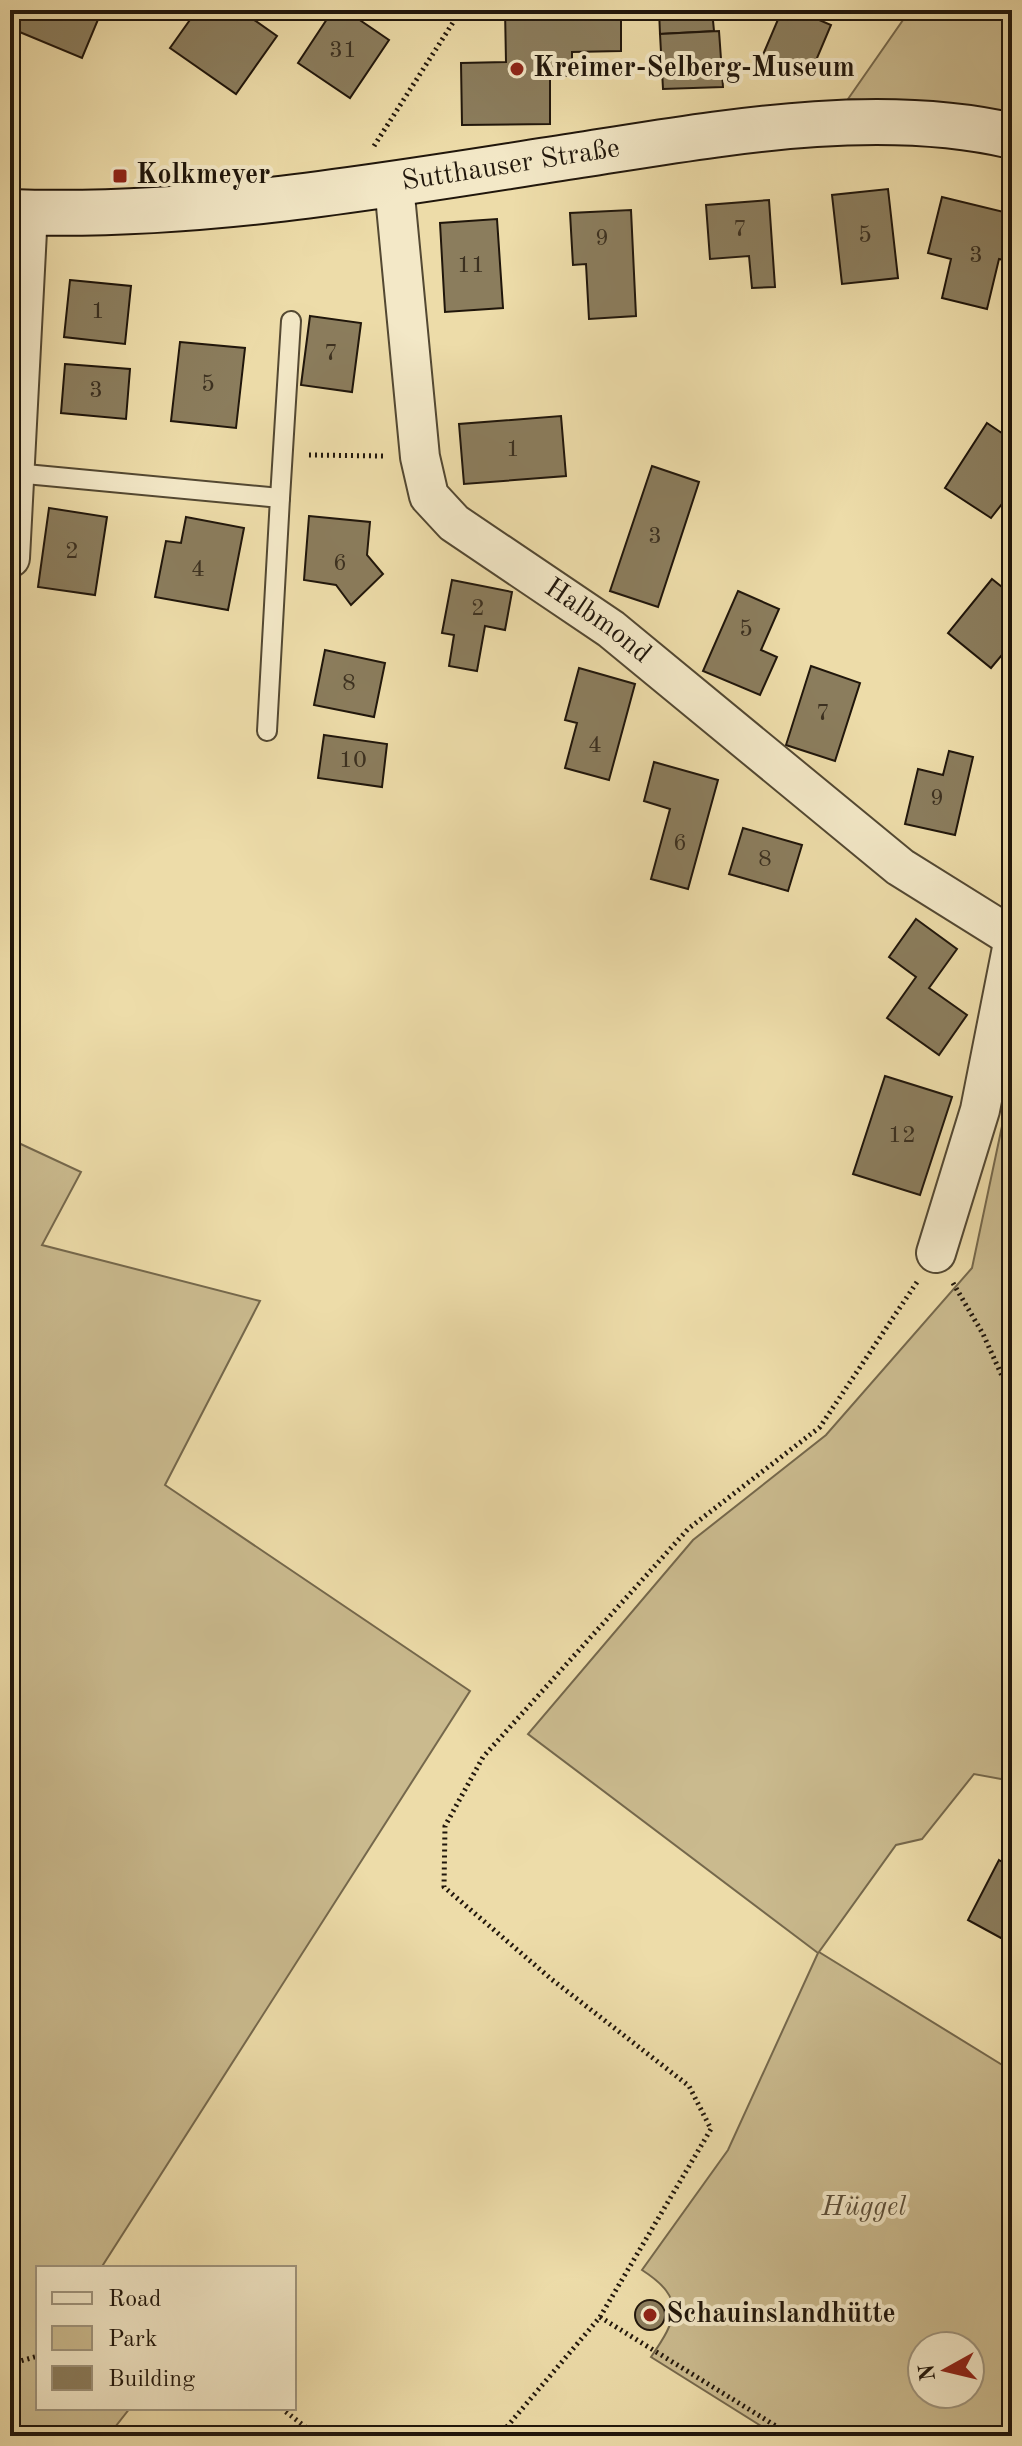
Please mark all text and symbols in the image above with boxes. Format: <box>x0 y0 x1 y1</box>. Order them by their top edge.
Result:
house number: 31 <box>329 39 357 63</box>
place label: Kreimer-Selberg-Museum <box>533 55 855 83</box>
marker: Kreimer-Selberg-Museum <box>508 60 526 78</box>
street label: Sutthauser Straße <box>400 135 622 196</box>
place label: Kolkmeyer <box>136 162 270 190</box>
marker: Kolkmeyer <box>111 167 129 185</box>
house number: 7 <box>733 218 747 242</box>
house number: 5 <box>858 224 872 248</box>
house number: 9 <box>595 227 609 251</box>
house number: 3 <box>969 244 983 268</box>
house number: 11 <box>457 254 485 278</box>
house number: 1 <box>91 300 105 324</box>
house number: 7 <box>324 342 338 366</box>
house number: 5 <box>201 373 215 397</box>
house number: 3 <box>89 379 103 403</box>
house number: 1 <box>506 438 520 462</box>
house number: 3 <box>648 525 662 549</box>
house number: 2 <box>65 540 79 564</box>
house number: 6 <box>333 552 347 576</box>
house number: 4 <box>191 558 205 582</box>
street label: Halbmond <box>539 574 656 669</box>
house number: 2 <box>471 597 485 621</box>
house number: 5 <box>739 618 753 642</box>
house number: 8 <box>342 672 356 696</box>
house number: 7 <box>816 702 830 726</box>
house number: 4 <box>588 734 602 758</box>
house number: 10 <box>339 749 367 773</box>
house number: 9 <box>930 787 944 811</box>
house number: 6 <box>673 832 687 856</box>
house number: 8 <box>758 848 772 872</box>
house number: 12 <box>888 1124 916 1148</box>
park label: Hüggel <box>821 2194 906 2222</box>
legend <box>36 2266 296 2410</box>
text: Road <box>108 2288 161 2312</box>
place label: Schauinslandhütte <box>666 2301 896 2329</box>
marker: Schauinslandhütte <box>641 2306 659 2324</box>
text: Park <box>108 2328 157 2352</box>
north arrow <box>906 2330 986 2410</box>
text: N <box>916 2362 940 2382</box>
text: Building <box>108 2368 195 2392</box>

